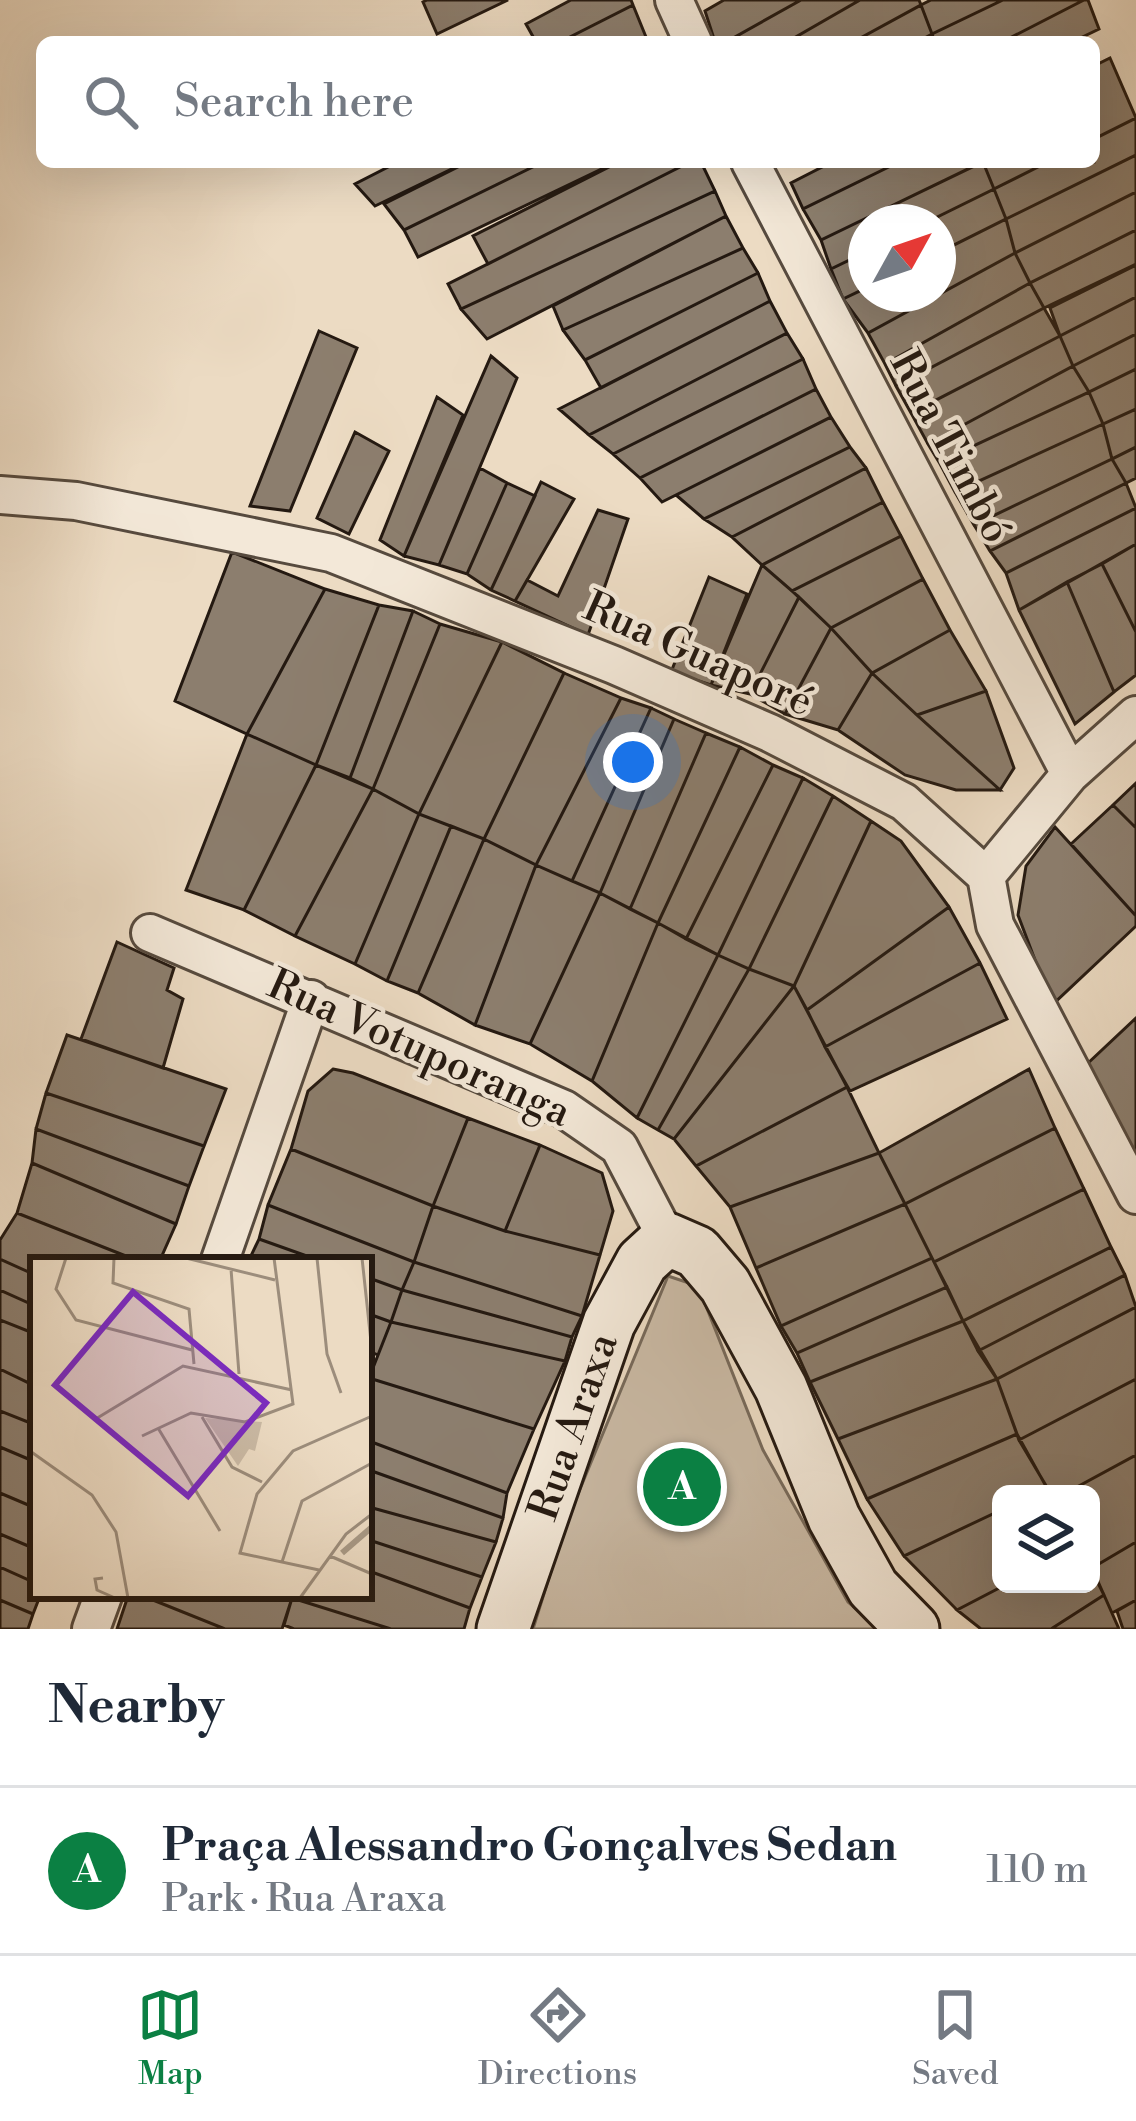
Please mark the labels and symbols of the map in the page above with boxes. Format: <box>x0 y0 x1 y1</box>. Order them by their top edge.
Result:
north arrow <box>848 204 956 312</box>
street label: Rua Timbó <box>877 342 1023 552</box>
street label: Rua Guaporé <box>575 581 821 729</box>
your location <box>603 732 663 792</box>
street label: Rua Votuporanga <box>259 958 580 1141</box>
inset map <box>30 1257 372 1599</box>
street label: Rua Araxa <box>517 1326 631 1527</box>
pin: A <box>643 1442 721 1532</box>

